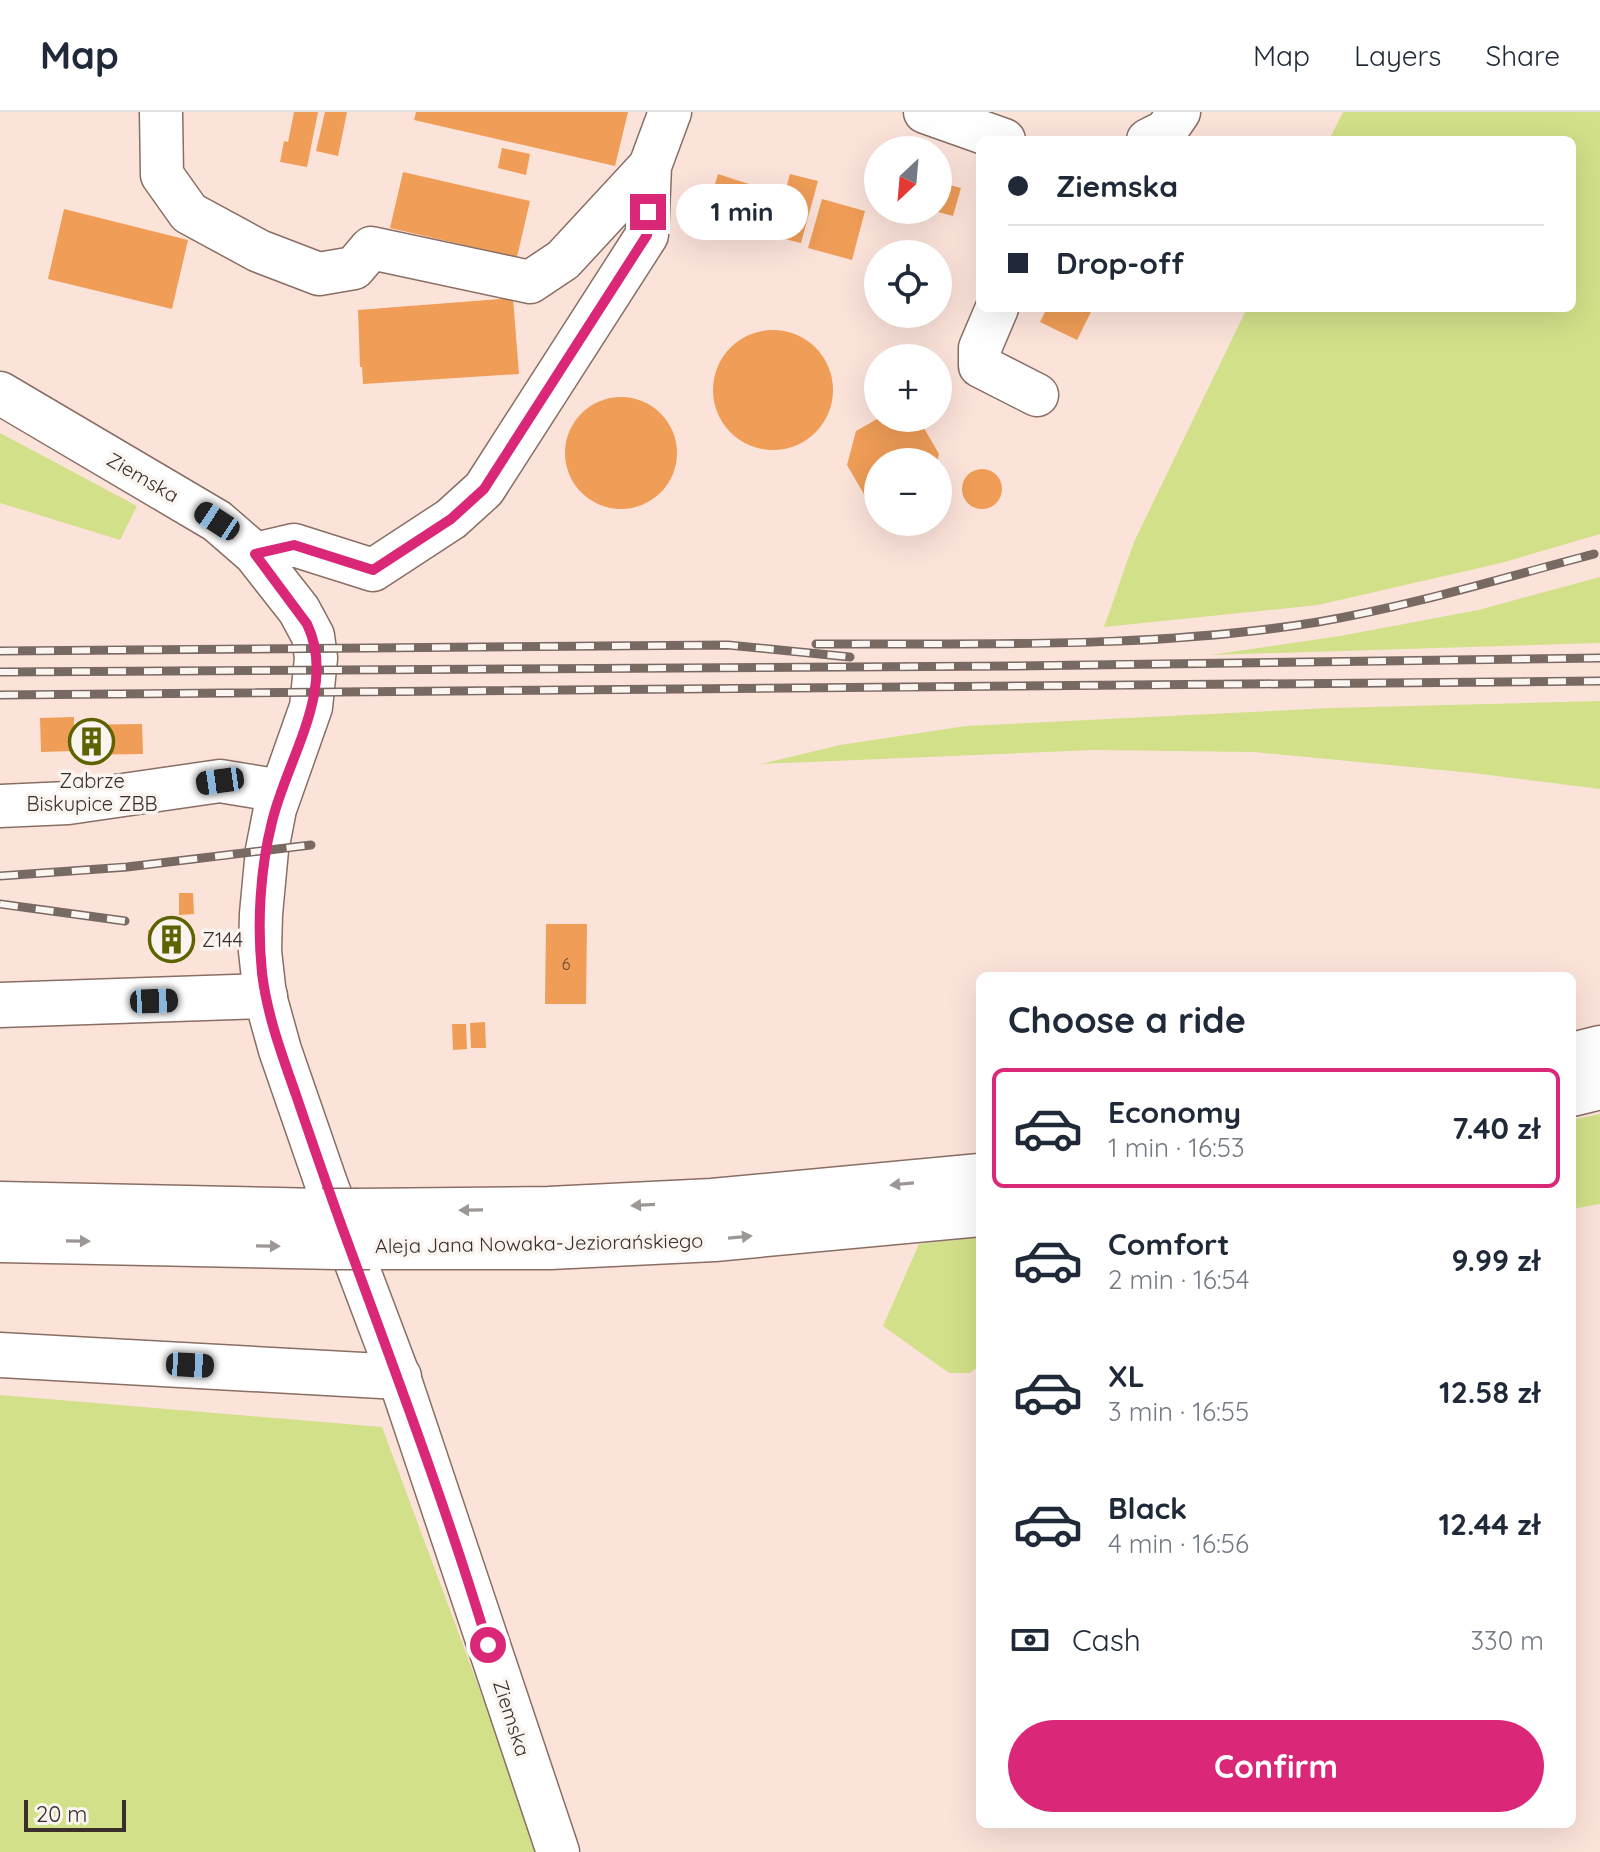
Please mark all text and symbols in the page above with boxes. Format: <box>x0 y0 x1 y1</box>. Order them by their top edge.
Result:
text: Map <box>40 31 119 79</box>
text: Map <box>1253 38 1310 73</box>
text: Layers <box>1354 38 1441 73</box>
text: Share <box>1485 38 1560 73</box>
north arrow <box>864 136 952 224</box>
map controls <box>864 136 952 536</box>
text: Ziemska <box>1056 167 1178 205</box>
callout: 1 min <box>676 184 808 240</box>
route end <box>630 194 666 230</box>
text: 1 min <box>711 195 774 228</box>
button: locate <box>864 240 952 328</box>
text: Drop-off <box>1056 244 1184 282</box>
button: + <box>864 344 952 432</box>
street label: Ziemska <box>103 446 183 508</box>
button: − <box>864 448 952 536</box>
car <box>190 498 244 544</box>
building icon: Zabrze Biskupice ZBB <box>68 717 116 765</box>
car <box>195 766 245 796</box>
place label: Zabrze Biskupice ZBB <box>26 768 158 816</box>
building icon: Z144 <box>147 915 195 963</box>
place label: Z144 <box>202 927 243 952</box>
house number: 6 <box>562 954 571 974</box>
car <box>130 988 178 1014</box>
text: Choose a ride <box>1008 997 1246 1042</box>
icon: car <box>1012 1092 1084 1164</box>
text: Economy <box>1108 1093 1241 1131</box>
text: 7.40 zł <box>1452 1109 1540 1147</box>
text: 1 min · 16:53 <box>1108 1131 1245 1164</box>
one-way arrow <box>889 1177 914 1190</box>
one-way arrow <box>630 1198 655 1211</box>
one-way arrow <box>458 1204 483 1216</box>
icon: car <box>1012 1224 1084 1296</box>
text: Comfort <box>1108 1225 1229 1263</box>
street label: Aleja Jana Nowaka-Jeziorańskiego <box>375 1228 703 1258</box>
one-way arrow <box>728 1230 753 1243</box>
one-way arrow <box>66 1235 91 1248</box>
one-way arrow <box>256 1239 281 1252</box>
text: 9.99 zł <box>1452 1241 1540 1279</box>
text: 2 min · 16:54 <box>1108 1263 1249 1296</box>
car <box>165 1352 215 1378</box>
icon: car <box>1012 1356 1084 1428</box>
text: XL <box>1108 1357 1145 1395</box>
text: 12.58 zł <box>1439 1373 1540 1411</box>
text: 3 min · 16:55 <box>1108 1395 1249 1428</box>
icon: car <box>1012 1488 1084 1560</box>
text: Black <box>1108 1489 1187 1527</box>
text: 12.44 zł <box>1438 1505 1540 1543</box>
text: 4 min · 16:56 <box>1108 1527 1249 1560</box>
icon: cash <box>1008 1618 1052 1662</box>
text: Cash <box>1072 1621 1141 1659</box>
text: 330 m <box>1470 1624 1544 1657</box>
route start <box>470 1627 506 1663</box>
street label: Ziemska <box>488 1677 536 1759</box>
button: Confirm <box>1008 1720 1544 1812</box>
scale bar <box>24 1796 126 1832</box>
text: 20 m <box>36 1800 87 1828</box>

